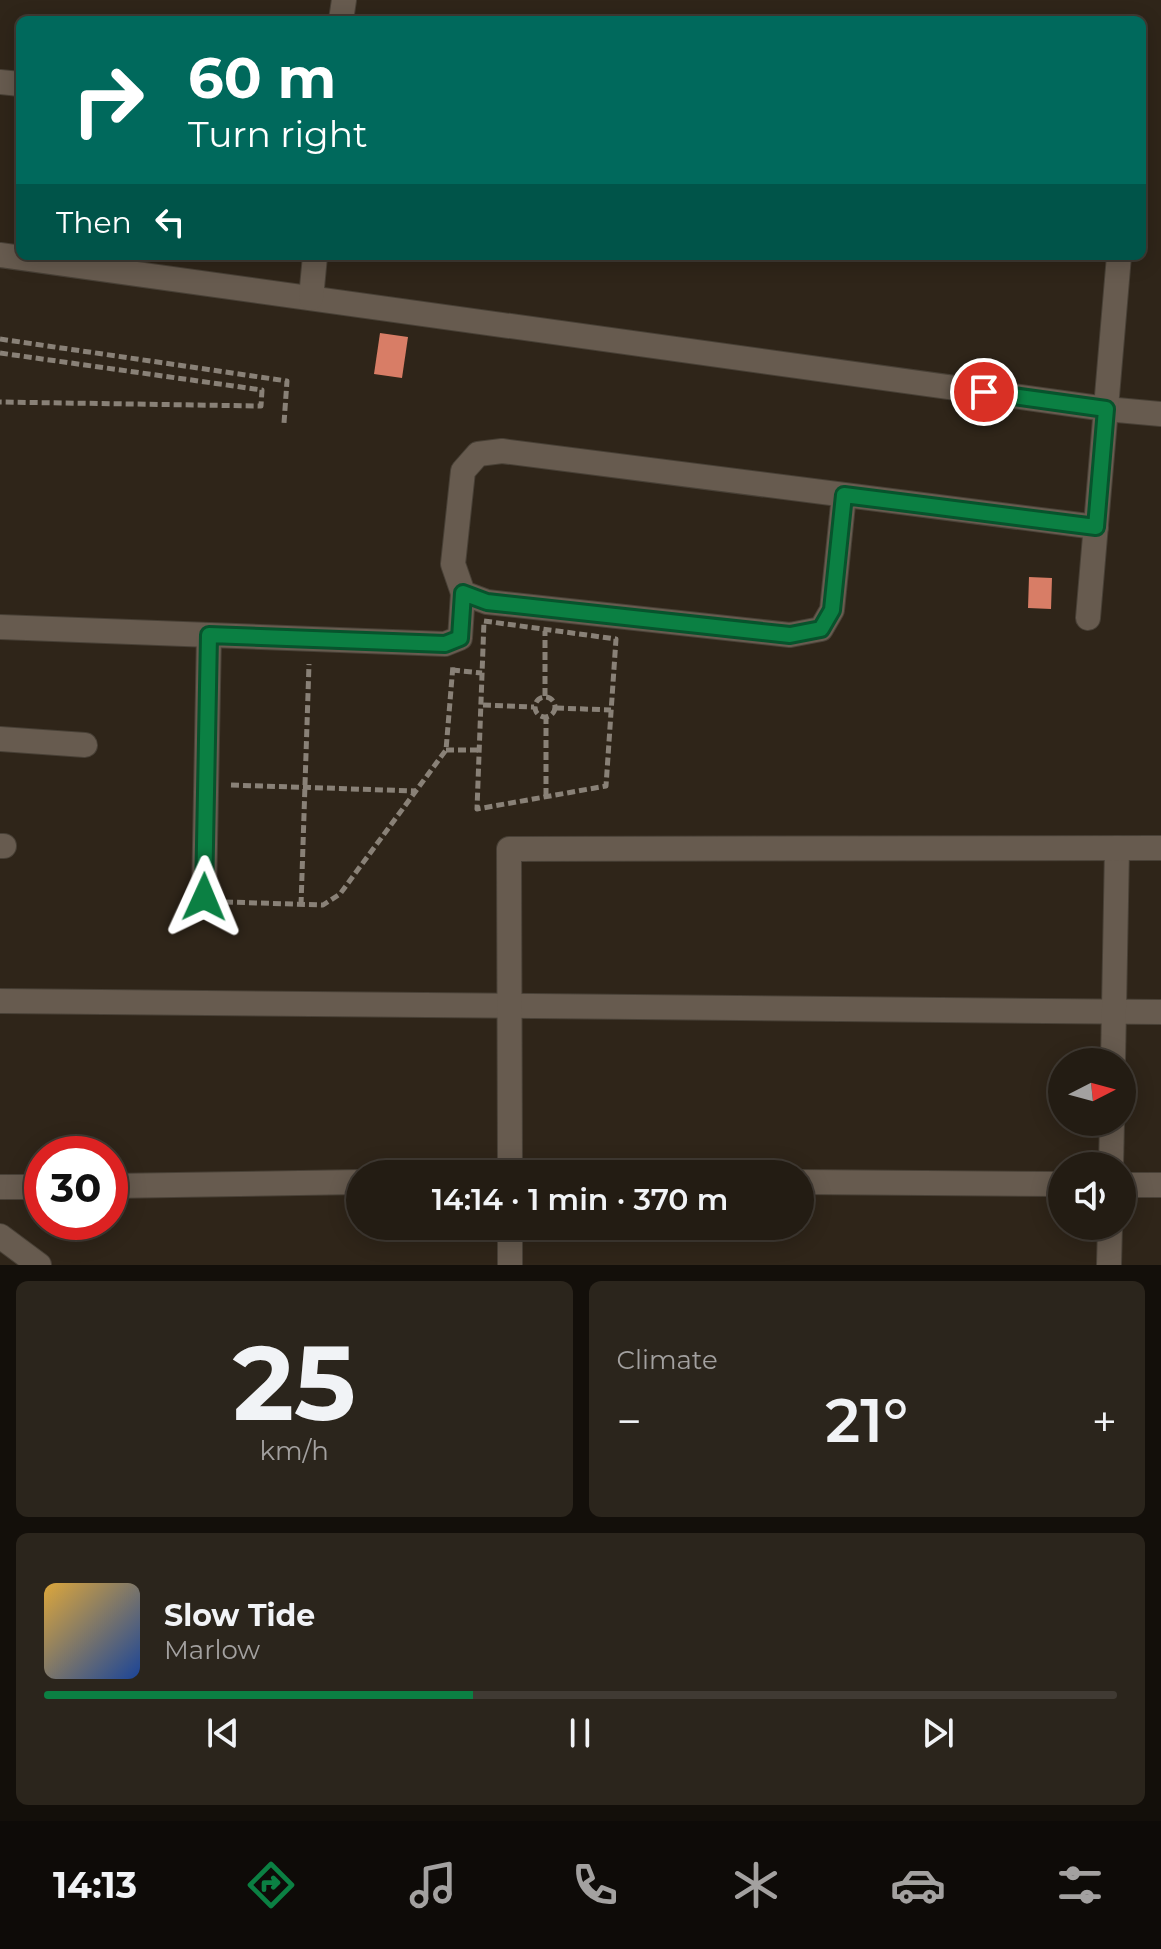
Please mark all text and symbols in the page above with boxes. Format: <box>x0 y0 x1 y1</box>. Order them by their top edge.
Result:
text: 60 m <box>188 44 336 112</box>
icon: right <box>56 48 160 152</box>
text: Turn right <box>188 112 368 156</box>
icon: left <box>148 200 192 244</box>
text: Then <box>56 204 132 241</box>
pin <box>950 358 1018 426</box>
icon: arrive <box>962 370 1006 414</box>
position arrow <box>162 855 246 939</box>
north arrow <box>1048 1048 1136 1136</box>
map controls <box>1048 1048 1136 1240</box>
speed limit sign: 30 <box>24 1136 128 1240</box>
button: sound <box>1048 1152 1136 1240</box>
text: 14:14 · 1 min · 370 m <box>432 1181 728 1218</box>
text: 25 <box>233 1319 356 1446</box>
text: Climate <box>617 1344 718 1376</box>
text: 21° <box>825 1384 908 1457</box>
text: − <box>617 1394 642 1448</box>
text: + <box>1092 1394 1117 1448</box>
text: km/h <box>260 1435 329 1467</box>
text: Slow Tide <box>164 1597 315 1634</box>
text: Marlow <box>164 1634 260 1666</box>
icon: previous <box>201 1711 245 1755</box>
icon: pause <box>558 1711 602 1755</box>
icon: next <box>916 1711 960 1755</box>
icon: directions <box>243 1857 299 1913</box>
icon: music <box>405 1857 461 1913</box>
icon: phone <box>567 1857 623 1913</box>
icon: climate <box>728 1857 784 1913</box>
icon: car <box>890 1857 946 1913</box>
icon: filters <box>1052 1857 1108 1913</box>
text: 14:13 <box>53 1863 137 1907</box>

